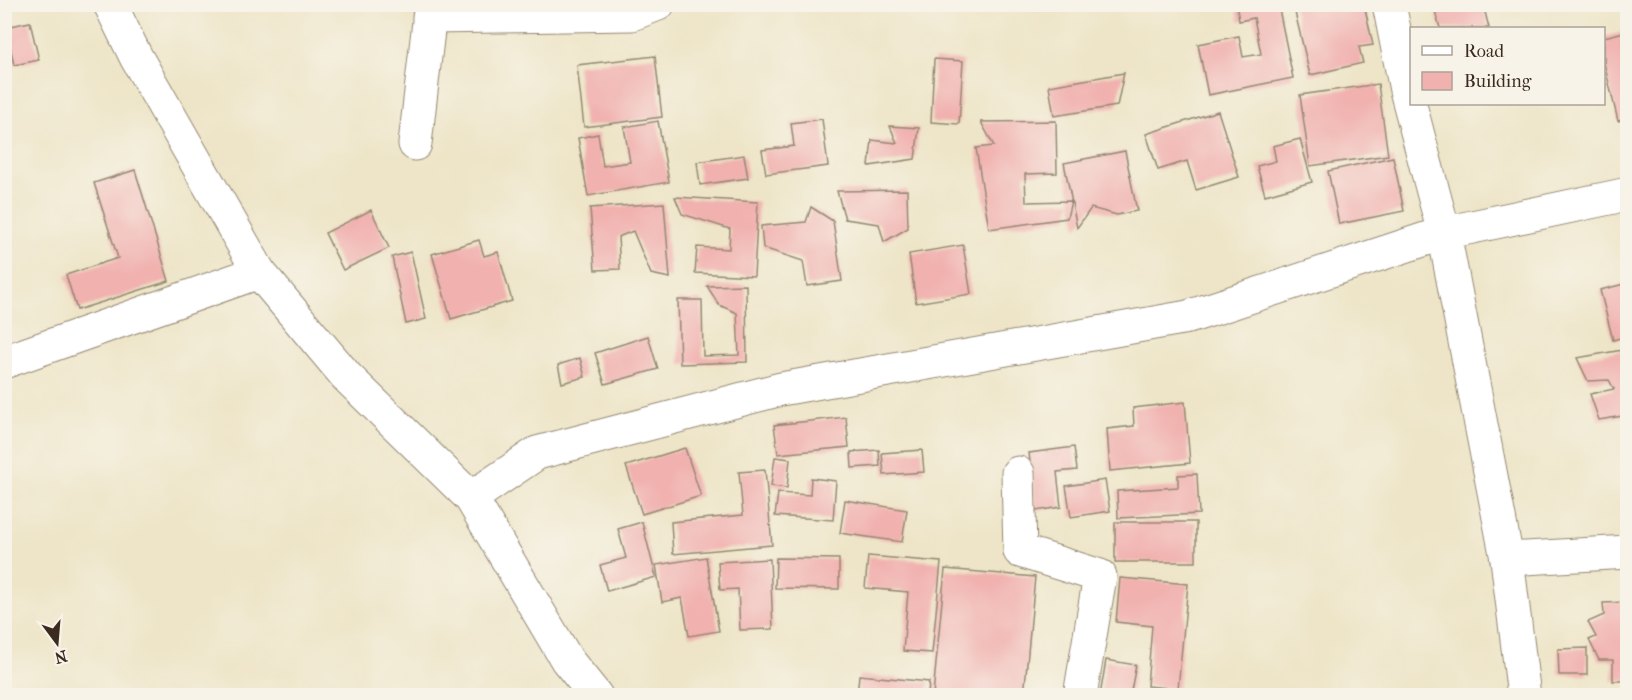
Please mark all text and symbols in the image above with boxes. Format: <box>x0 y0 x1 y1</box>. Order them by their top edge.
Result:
legend <box>1410 27 1605 105</box>
text: Road <box>1464 41 1504 62</box>
text: Building <box>1464 71 1532 92</box>
north arrow <box>27 613 87 673</box>
text: N <box>52 646 69 668</box>

